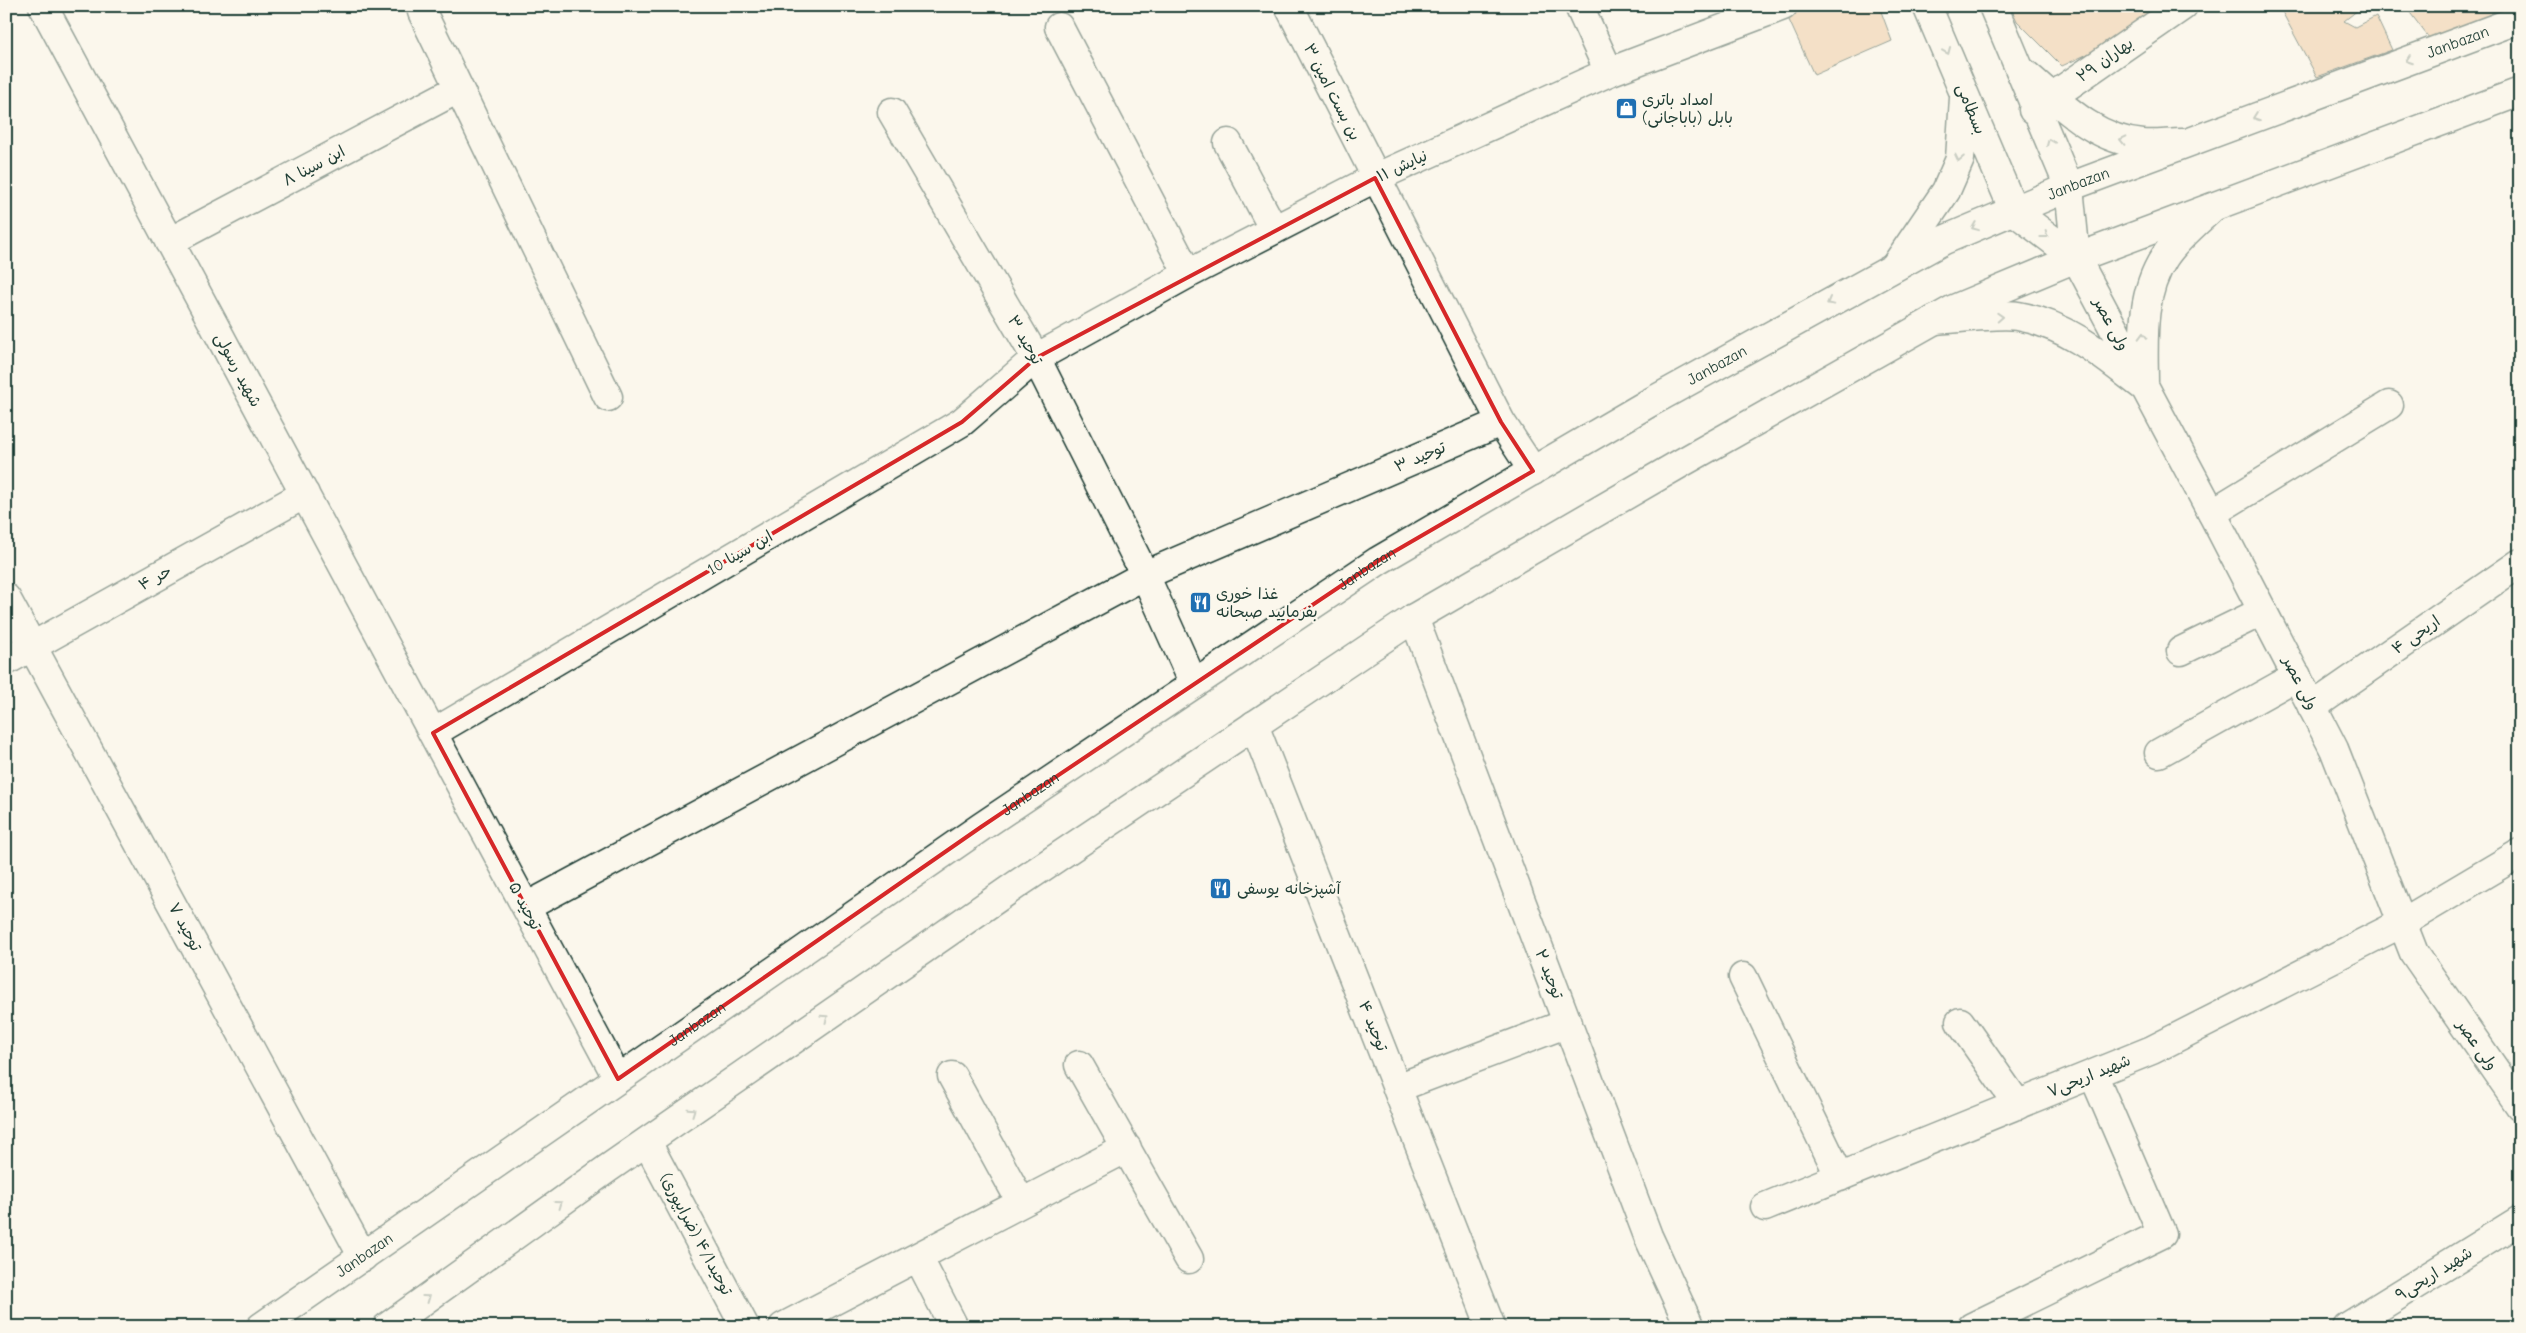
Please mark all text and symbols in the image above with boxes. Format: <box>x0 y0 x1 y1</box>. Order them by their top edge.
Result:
street label: Janbazan <box>2424 22 2492 62</box>
street label: بهاران ۲۹ <box>2073 34 2137 86</box>
street label: بن بست امین ۳ <box>1300 41 1364 143</box>
one-way arrow <box>1940 46 1951 55</box>
one-way arrow <box>2405 54 2413 64</box>
street label: بسطامی <box>1952 81 1989 137</box>
place label: امداد باتری بابل (باباجانی) <box>1642 91 1733 128</box>
shop icon: امداد باتری بابل (باباجانی) <box>1614 97 1638 121</box>
one-way arrow <box>2252 111 2261 121</box>
one-way arrow <box>2118 135 2127 146</box>
one-way arrow <box>2045 138 2056 147</box>
street label: ابن سینا ۸ <box>280 142 348 190</box>
street label: نیایش ۱۱ <box>1374 146 1430 186</box>
one-way arrow <box>1954 153 1965 162</box>
street label: Janbazan <box>2045 164 2112 204</box>
one-way arrow <box>1971 221 1980 232</box>
one-way arrow <box>2039 229 2048 237</box>
street label: ولی عصر <box>2088 293 2132 354</box>
one-way arrow <box>1827 296 1836 306</box>
one-way arrow <box>1996 311 2004 322</box>
street label: توحید ۳ <box>1003 312 1046 369</box>
street label: شهید رسولی <box>210 330 265 411</box>
one-way arrow <box>2138 332 2149 340</box>
street label: Janbazan <box>1684 342 1750 389</box>
street label: توحید ۳ <box>1392 438 1449 477</box>
street label: ابن سینا 10 <box>704 527 776 579</box>
street label: Janbazan <box>1335 544 1399 594</box>
street label: حر ۴ <box>135 562 175 594</box>
place label: غذا خوری بفرمایید صبحانه <box>1216 585 1318 621</box>
restaurant icon: غذا خوری بفرمایید صبحانه <box>1188 591 1212 615</box>
street label: اریحی ۴ <box>2389 612 2444 659</box>
street label: ولی عصر <box>2277 651 2321 713</box>
street label: Janbazan <box>998 768 1062 819</box>
restaurant icon: آشپزخانه یوسفی <box>1209 877 1233 901</box>
street label: توحید ۵ <box>504 879 545 934</box>
place label: آشپزخانه یوسفی <box>1237 880 1341 899</box>
street label: توحید ۷ <box>164 900 205 955</box>
street label: توحید ۲ <box>1530 947 1567 1002</box>
street label: Janbazan <box>665 998 729 1050</box>
street label: توحید ۴ <box>1354 998 1391 1055</box>
one-way arrow <box>819 1015 829 1024</box>
street label: ولی عصر <box>2451 1015 2501 1074</box>
street label: شهید اریحی۷ <box>2045 1051 2134 1102</box>
one-way arrow <box>686 1108 696 1117</box>
street label: توحید۴/۱ (ضرابپوری) <box>655 1170 736 1299</box>
one-way arrow <box>553 1201 563 1210</box>
street label: Janbazan <box>333 1229 396 1281</box>
street label: شهید اریحی۹ <box>2392 1243 2476 1306</box>
one-way arrow <box>421 1295 430 1305</box>

